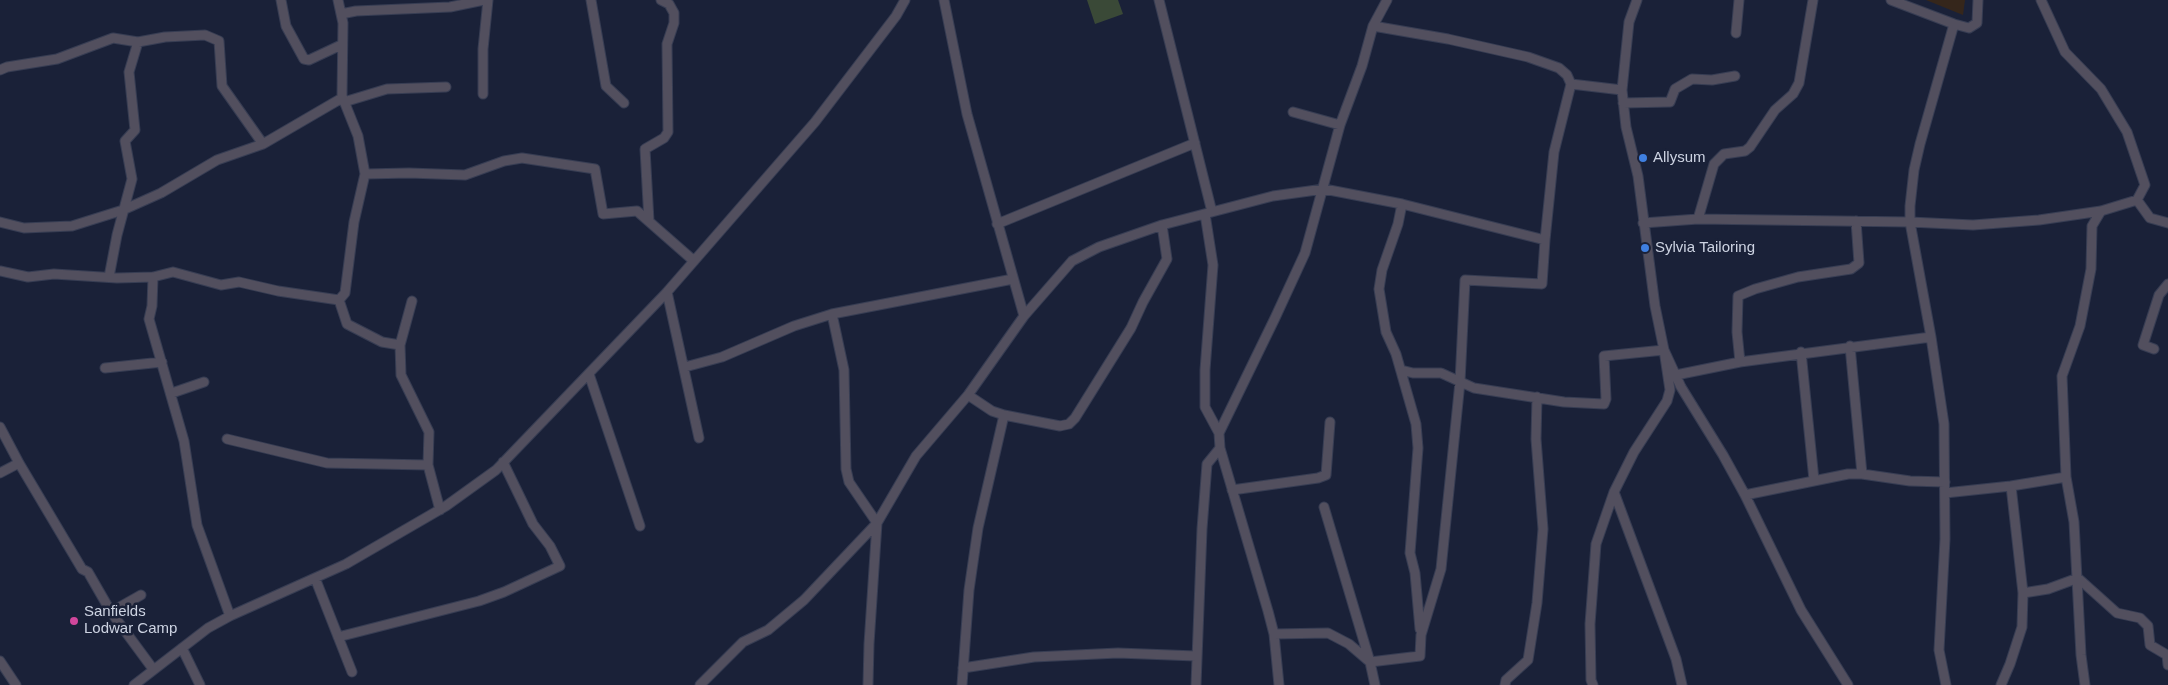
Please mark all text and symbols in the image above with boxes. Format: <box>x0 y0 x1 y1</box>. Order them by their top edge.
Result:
place label: Allysum <box>1653 149 1706 167</box>
marker: Allysum <box>1637 152 1649 164</box>
place label: Sylvia Tailoring <box>1655 239 1755 257</box>
marker: Sylvia Tailoring <box>1639 242 1651 254</box>
place label: Sanfields Lodwar Camp <box>84 603 177 638</box>
marker: Sanfields Lodwar Camp <box>68 615 80 627</box>

